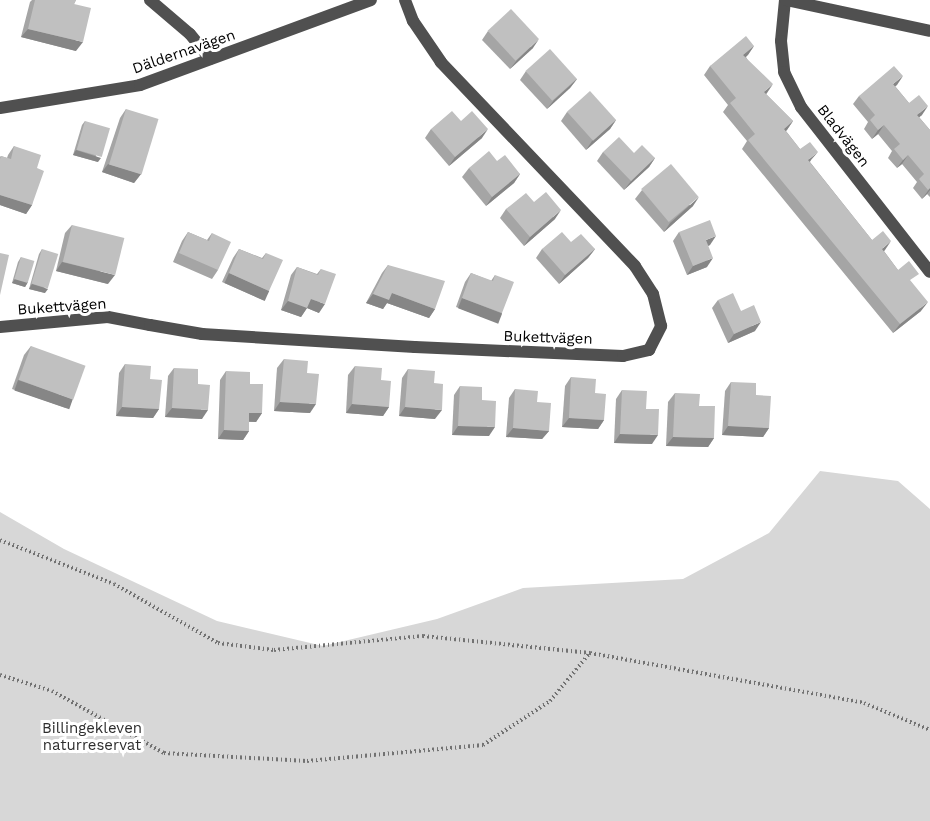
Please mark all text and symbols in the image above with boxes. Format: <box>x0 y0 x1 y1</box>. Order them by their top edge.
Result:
street label: Däldernavägen <box>130 26 238 78</box>
street label: Bladvägen <box>813 101 873 171</box>
street label: Bukettvägen <box>17 295 107 319</box>
street label: Bukettvägen <box>503 327 593 349</box>
park label: Billingekleven naturreservat <box>42 719 142 754</box>

